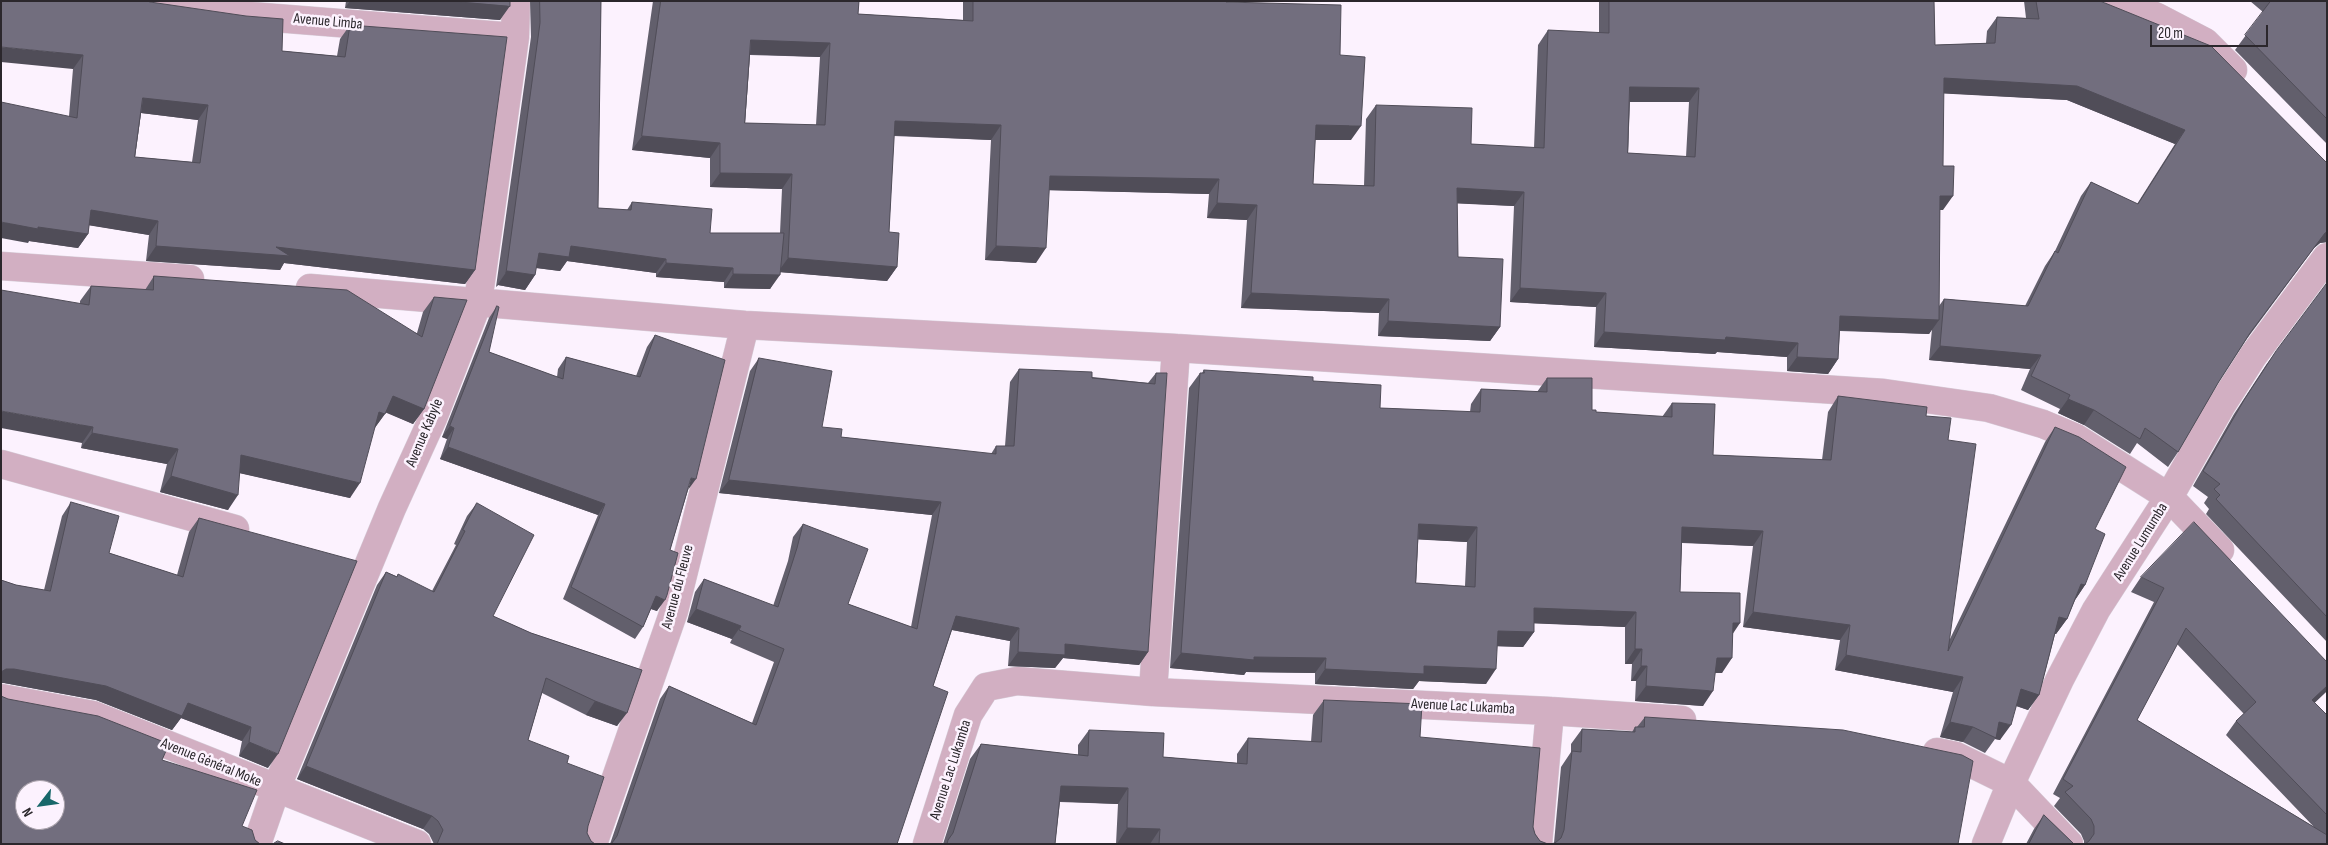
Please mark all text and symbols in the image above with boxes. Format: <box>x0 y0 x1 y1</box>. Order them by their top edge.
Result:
street label: Avenue Limba <box>293 10 363 34</box>
scale bar <box>2153 15 2270 47</box>
text: 20 m <box>2158 24 2183 43</box>
street label: Avenue Kabyle <box>403 396 447 470</box>
street label: Avenue Lumumba <box>2110 500 2172 584</box>
street label: Avenue du Fleuve <box>658 543 698 631</box>
street label: Avenue Lac Lukamba <box>1411 695 1515 719</box>
street label: Avenue Lac Lukamba <box>926 718 976 822</box>
street label: Avenue Général Moke <box>158 735 264 791</box>
north arrow <box>15 780 65 830</box>
text: N <box>18 805 37 820</box>

